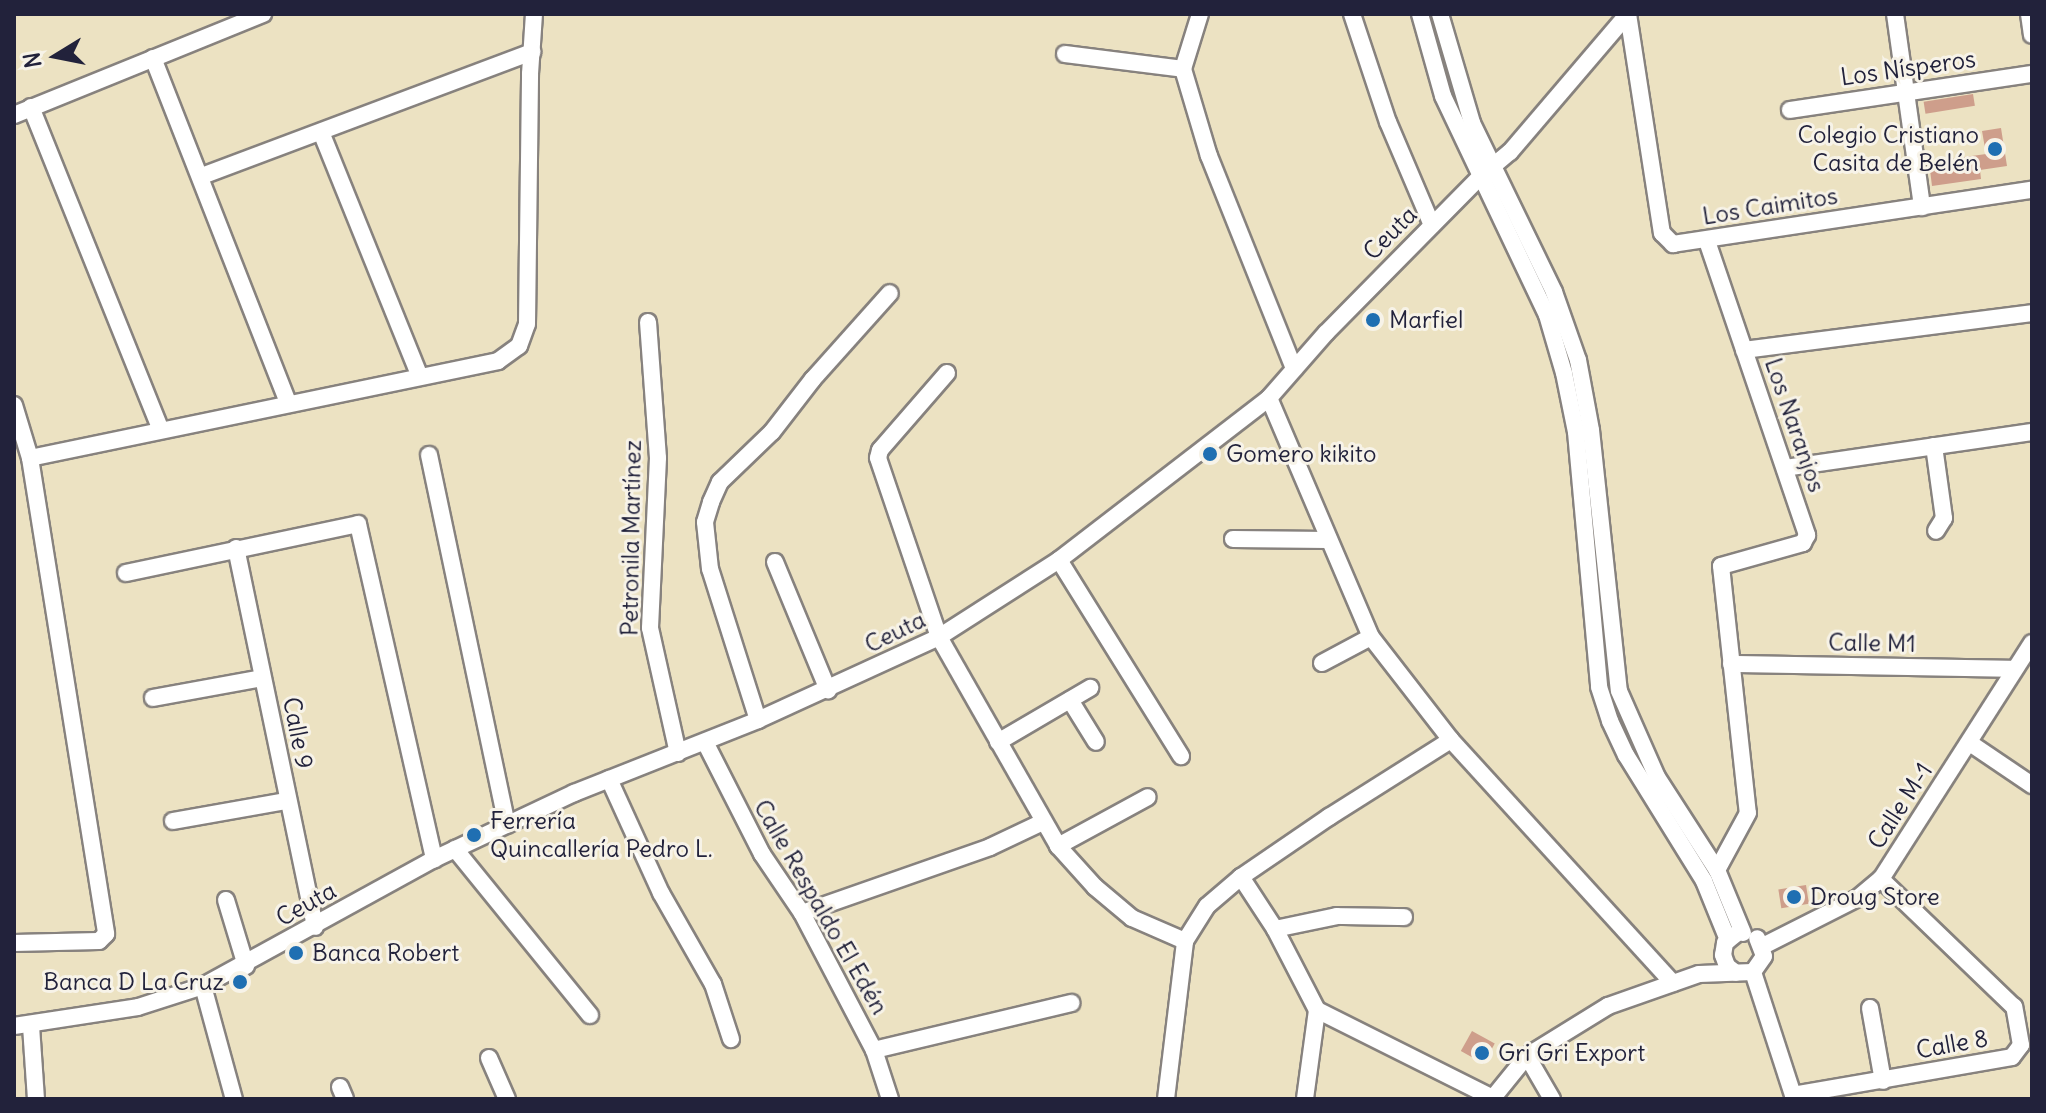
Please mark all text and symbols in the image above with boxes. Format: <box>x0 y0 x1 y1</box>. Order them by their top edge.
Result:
north arrow <box>16 16 96 96</box>
street label: Los Nísperos <box>1839 44 1977 92</box>
text: N <box>17 50 47 70</box>
place label: Colegio Cristiano Casita de Belén <box>1797 121 1979 177</box>
marker: Colegio Cristiano Casita de Belén <box>1986 140 2004 158</box>
street label: Los Caimitos <box>1700 181 1840 231</box>
street label: Ceuta <box>1357 200 1423 266</box>
place label: Marfiel <box>1389 306 1463 334</box>
marker: Marfiel <box>1364 311 1382 329</box>
street label: Los Naranjos <box>1759 354 1831 496</box>
street label: Petronila Martínez <box>615 440 647 636</box>
place label: Gomero kikito <box>1226 440 1376 468</box>
marker: Gomero kikito <box>1201 445 1219 463</box>
street label: Ceuta <box>860 605 930 659</box>
street label: Calle M1 <box>1828 628 1916 658</box>
street label: Calle 9 <box>277 695 319 771</box>
street label: Calle M-1 <box>1862 758 1938 854</box>
street label: Calle Respaldo El Edén <box>748 795 894 1019</box>
place label: Ferrería Quincallería Pedro L. <box>490 807 713 863</box>
marker: Ferrería Quincallería Pedro L. <box>465 826 483 844</box>
street label: Ceuta <box>271 876 341 932</box>
place label: Droug Store <box>1810 883 1940 911</box>
marker: Droug Store <box>1785 888 1803 906</box>
place label: Banca Robert <box>312 939 459 967</box>
marker: Banca Robert <box>287 944 305 962</box>
place label: Banca D La Cruz <box>43 968 224 996</box>
marker: Banca D La Cruz <box>231 973 249 991</box>
street label: Calle 8 <box>1914 1024 1990 1064</box>
place label: Gri Gri Export <box>1498 1039 1645 1067</box>
marker: Gri Gri Export <box>1473 1044 1491 1062</box>

